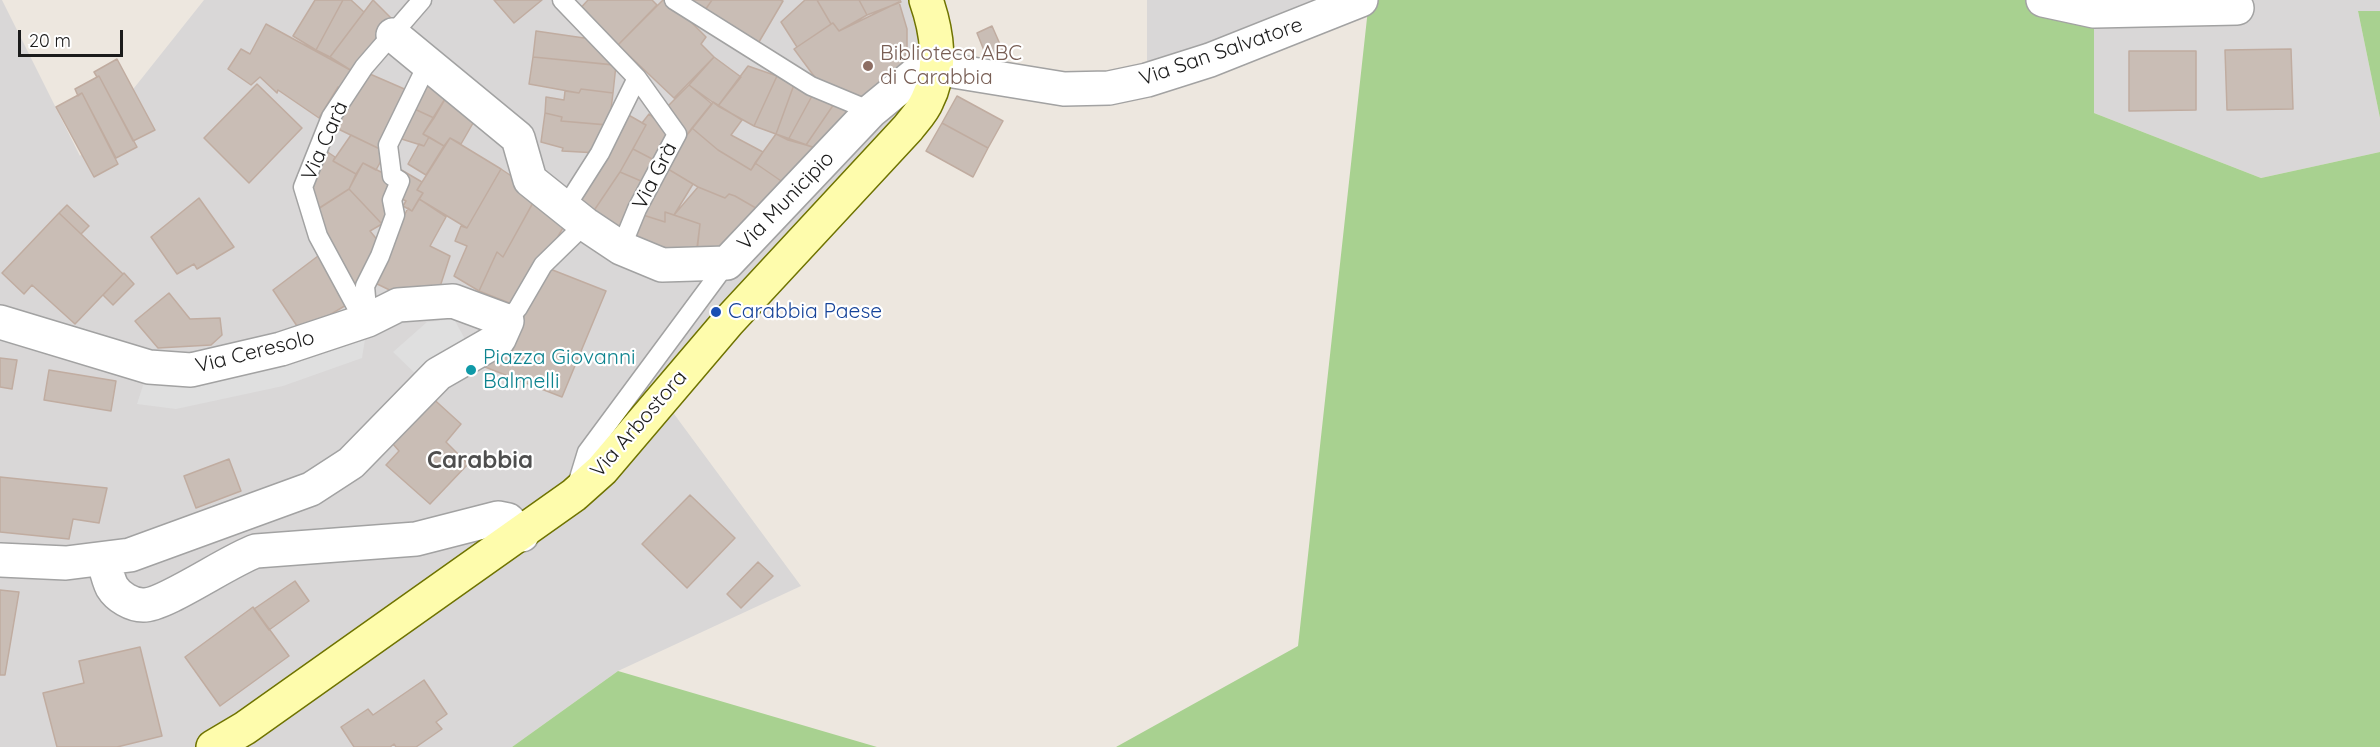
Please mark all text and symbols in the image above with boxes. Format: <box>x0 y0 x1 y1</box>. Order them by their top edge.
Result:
street label: Via San Salvatore <box>1136 12 1306 92</box>
scale bar <box>21 18 126 56</box>
text: 20 m <box>29 29 71 52</box>
place label: Biblioteca ABC di Carabbia <box>880 41 1022 91</box>
marker: Biblioteca ABC di Carabbia <box>861 59 875 73</box>
street label: Via Carà <box>296 98 354 184</box>
street label: Via Grà <box>627 138 683 214</box>
street label: Via Municipio <box>732 146 840 256</box>
place label: Carabbia Paese <box>728 299 882 325</box>
marker: Carabbia Paese <box>709 305 723 319</box>
street label: Via Ceresolo <box>193 325 317 379</box>
place label: Piazza Giovanni Balmelli <box>483 345 636 395</box>
marker: Piazza Giovanni Balmelli <box>464 363 478 377</box>
street label: Via Arbostora <box>585 365 693 483</box>
district label: Carabbia <box>427 447 533 475</box>

